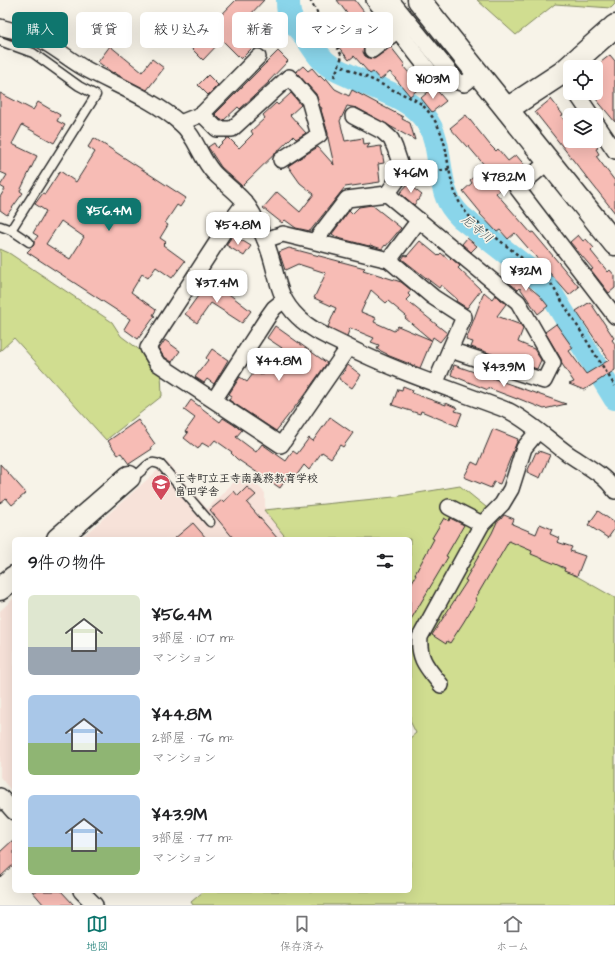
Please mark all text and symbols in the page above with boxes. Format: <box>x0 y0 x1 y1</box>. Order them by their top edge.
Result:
chip: 購入 <box>12 12 68 48</box>
chip: 賃貸 <box>76 12 132 48</box>
chip: 絞り込み <box>140 12 224 48</box>
chip: 新着 <box>232 12 288 48</box>
chip: マンション <box>296 12 393 48</box>
map controls <box>563 60 603 148</box>
button: locate <box>563 60 603 100</box>
pin: ¥103M <box>405 66 461 100</box>
text: ¥103M <box>416 70 450 88</box>
button: layers <box>563 108 603 148</box>
pin: ¥46M <box>387 160 435 194</box>
text: ¥46M <box>394 164 428 182</box>
pin: ¥78.2M <box>471 164 537 198</box>
text: ¥78.2M <box>482 168 526 186</box>
pin: ¥56.4M <box>76 198 142 232</box>
text: ¥56.4M <box>86 202 132 220</box>
water label: 尼寺川 <box>458 211 496 247</box>
pin: ¥54.8M <box>205 212 271 246</box>
text: ¥54.8M <box>215 216 261 234</box>
pin: ¥32M <box>502 258 550 292</box>
text: ¥32M <box>510 262 542 280</box>
pin: ¥37.4M <box>184 270 250 304</box>
text: ¥37.4M <box>196 274 239 292</box>
pin: ¥44.8M <box>246 348 312 382</box>
text: ¥44.8M <box>256 352 302 370</box>
pin: ¥43.9M <box>471 354 537 388</box>
text: ¥43.9M <box>483 358 525 376</box>
place label: 王寺町立王寺南義務教育学校 畠田学舎 <box>175 471 318 499</box>
school or university icon: 王寺町立王寺南義務教育学校 畠田学舎 <box>150 473 172 501</box>
icon: filters <box>374 550 396 572</box>
text: 9件の物件 <box>28 551 106 575</box>
text: ¥56.4M <box>152 603 212 627</box>
icon: home <box>60 611 108 659</box>
text: 3部屋 · 107 m² <box>152 629 235 647</box>
text: マンション <box>152 649 216 667</box>
text: ¥44.8M <box>152 703 212 727</box>
icon: home <box>60 711 108 759</box>
text: 2部屋 · 76 m² <box>152 729 234 747</box>
text: マンション <box>152 749 216 767</box>
text: ¥43.9M <box>152 803 207 827</box>
icon: home <box>60 811 108 859</box>
text: 3部屋 · 77 m² <box>152 829 233 847</box>
text: マンション <box>152 849 216 867</box>
tab: 地図 <box>86 913 108 954</box>
tab: 保存済み <box>280 913 324 954</box>
tab: ホーム <box>496 913 529 954</box>

